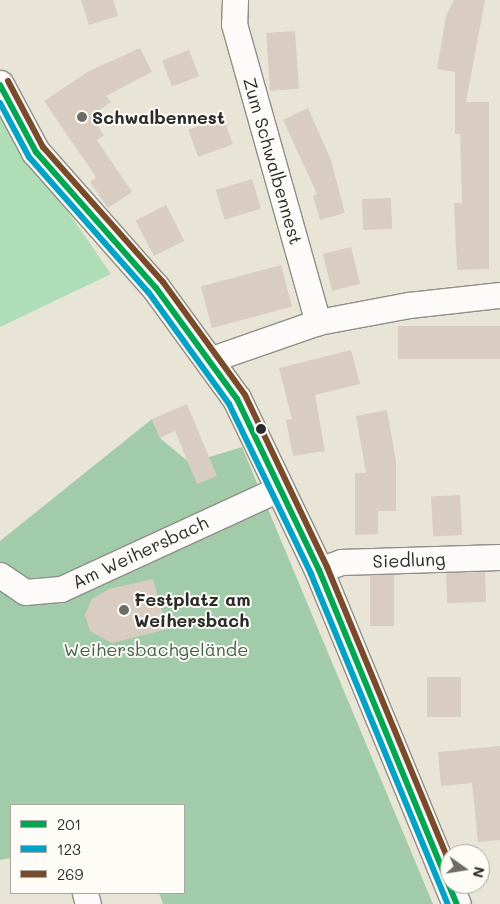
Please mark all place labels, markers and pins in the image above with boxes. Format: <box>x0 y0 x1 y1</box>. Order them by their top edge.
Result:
place label: Schwalbennest <box>92 106 225 128</box>
marker: Schwalbennest <box>76 111 88 123</box>
unlabelled marker <box>256 424 266 434</box>
place label: Festplatz am Weihersbach <box>134 589 251 632</box>
marker: Festplatz am Weihersbach <box>118 604 130 616</box>

